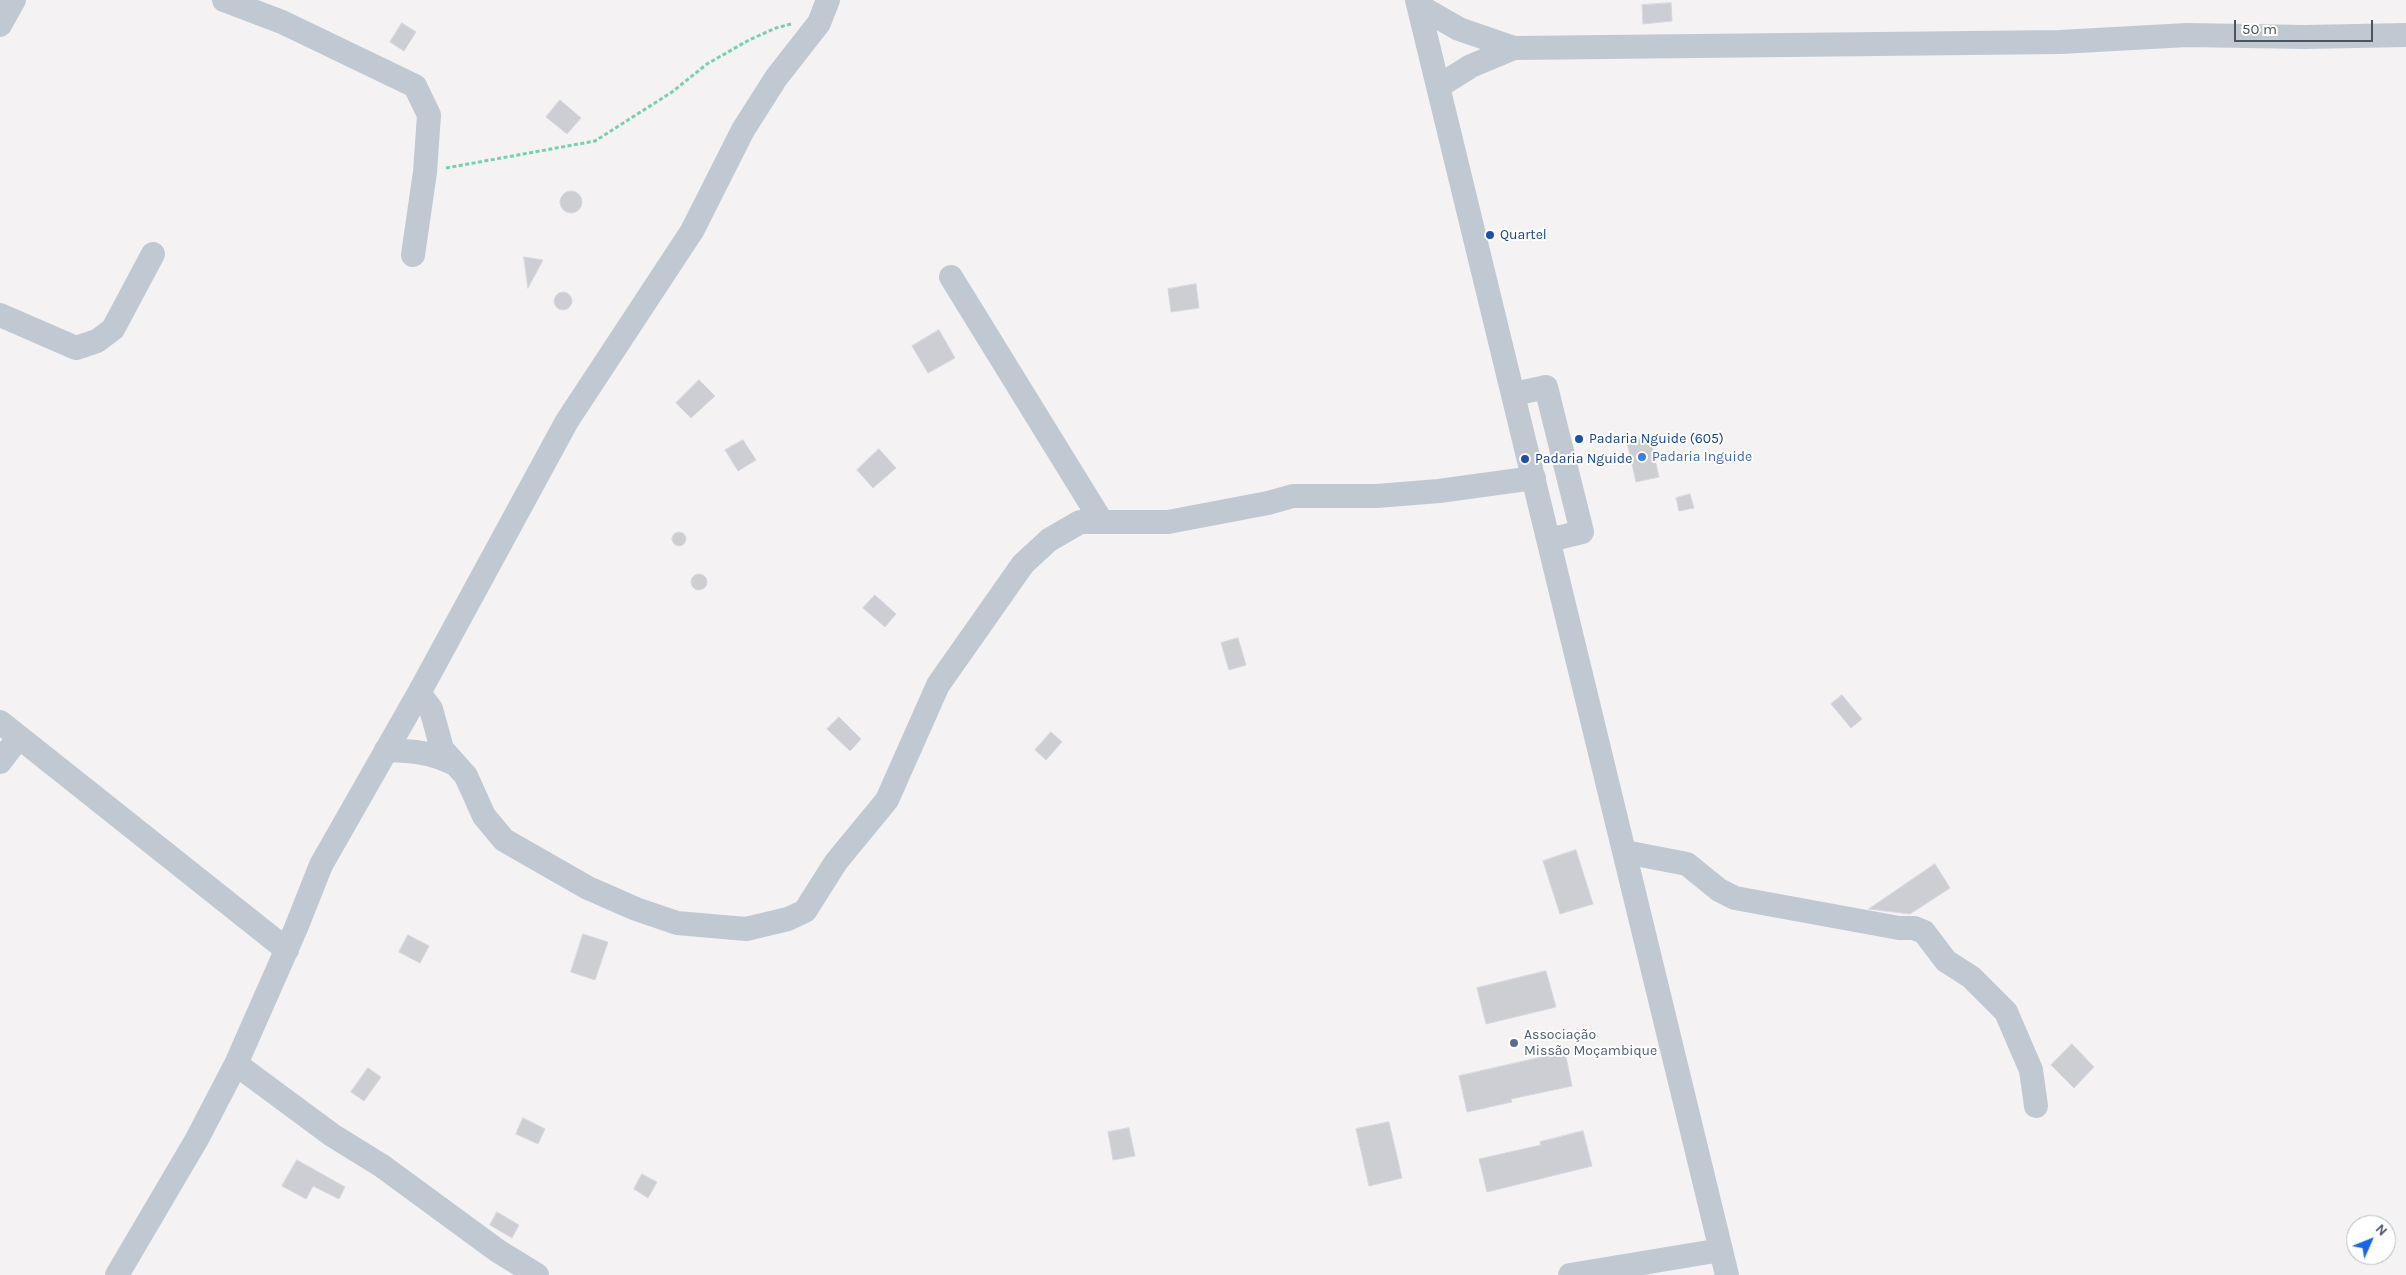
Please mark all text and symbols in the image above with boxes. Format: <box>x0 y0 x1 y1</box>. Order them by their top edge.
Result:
scale bar <box>2236 10 2375 42</box>
text: 50 m <box>2242 20 2277 38</box>
place label: Quartel <box>1500 227 1547 243</box>
marker: Quartel <box>1484 229 1496 241</box>
place label: Padaria Nguide (605) <box>1589 431 1724 447</box>
marker: Padaria Nguide (605) <box>1573 433 1585 445</box>
place label: Padaria Inguide <box>1652 449 1752 465</box>
place label: Padaria Nguide <box>1535 451 1632 467</box>
marker: Padaria Inguide <box>1636 451 1648 463</box>
marker: Padaria Nguide <box>1519 453 1531 465</box>
place label: Associação Missão Moçambique <box>1524 1027 1657 1060</box>
marker: Associação Missão Moçambique <box>1508 1037 1520 1049</box>
north arrow <box>2346 1215 2396 1265</box>
text: N <box>2372 1220 2391 1239</box>

